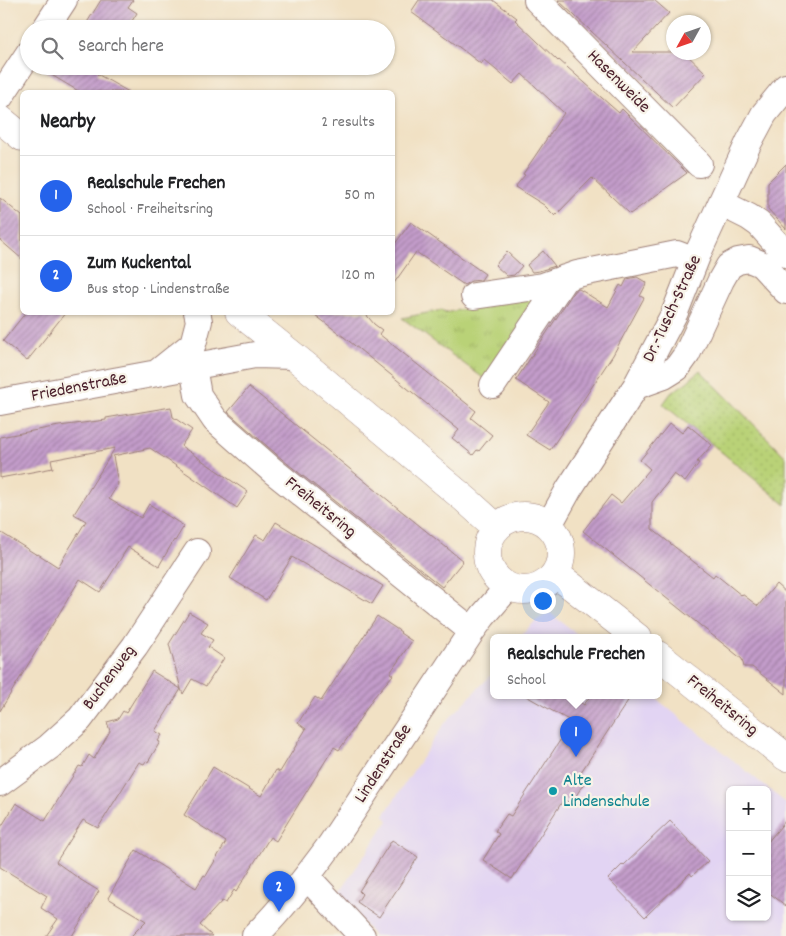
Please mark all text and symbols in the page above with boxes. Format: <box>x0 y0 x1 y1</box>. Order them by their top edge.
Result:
north arrow <box>666 15 711 60</box>
search box <box>20 20 395 75</box>
icon: search <box>38 34 66 62</box>
text: Search here <box>78 34 164 61</box>
street label: Hasenweide <box>581 45 655 119</box>
text: Nearby <box>40 108 95 138</box>
text: 2 results <box>321 111 375 134</box>
text: Realschule Frechen <box>87 171 225 198</box>
text: 1 <box>54 184 58 207</box>
text: 50 m <box>344 184 375 207</box>
text: School · Freiheitsring <box>87 198 213 221</box>
text: Zum Kuckental <box>87 251 191 278</box>
street label: Dr.-Tusch-Straße <box>637 251 709 367</box>
text: 2 <box>53 264 60 287</box>
text: 120 m <box>341 264 375 287</box>
text: Bus stop · Lindenstraße <box>87 278 230 301</box>
street label: Friedenstraße <box>29 367 129 409</box>
street label: Freiheitsring <box>279 471 361 545</box>
your location <box>530 588 556 614</box>
popup <box>490 634 662 699</box>
street label: Buchenweg <box>77 640 143 716</box>
text: Realschule Frechen <box>507 642 645 669</box>
text: School <box>507 669 546 692</box>
street label: Freiheitsring <box>681 669 763 743</box>
pin: 1 <box>560 716 592 757</box>
street label: Lindenstraße <box>349 720 419 808</box>
place label: Alte Lindenschule <box>563 769 650 815</box>
marker: Alte Lindenschule <box>547 785 559 797</box>
map controls <box>726 786 771 921</box>
button: + <box>726 786 771 831</box>
button: − <box>726 831 771 876</box>
pin: 2 <box>263 871 295 912</box>
button: layers <box>726 876 771 921</box>

